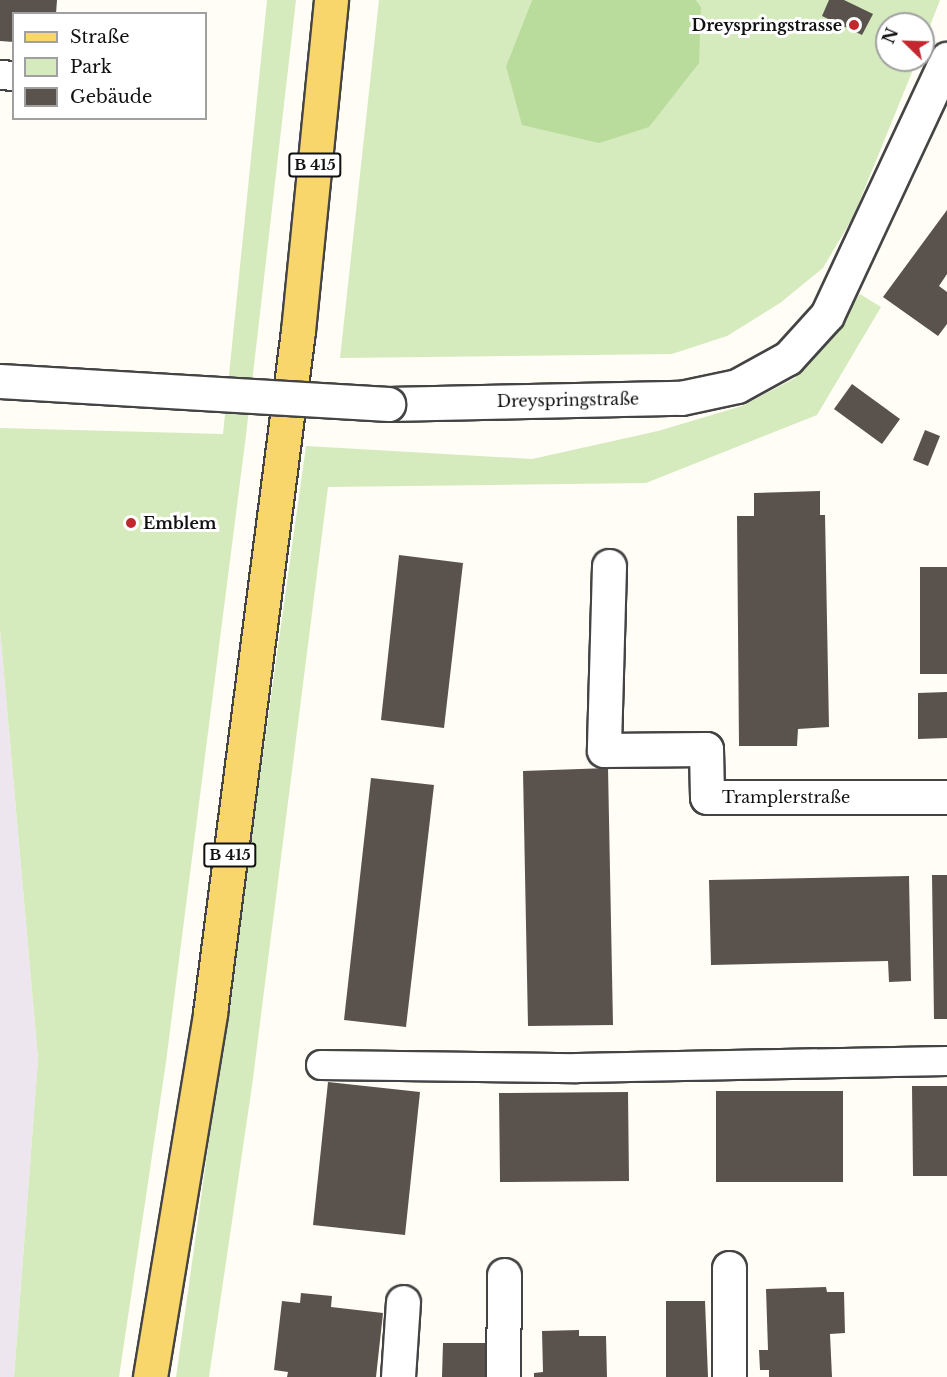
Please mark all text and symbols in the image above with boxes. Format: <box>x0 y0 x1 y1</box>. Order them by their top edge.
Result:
legend <box>12 12 207 120</box>
north arrow <box>875 12 935 72</box>
place label: Dreyspringstrasse <box>691 15 842 35</box>
marker: Dreyspringstrasse <box>847 18 861 32</box>
text: N <box>878 25 902 47</box>
text: Straße <box>70 26 130 48</box>
text: Park <box>70 56 112 78</box>
text: Gebäude <box>70 86 152 108</box>
road number: B 415 <box>288 153 342 177</box>
street label: Dreyspringstraße <box>497 389 639 411</box>
place label: Emblem <box>143 513 216 533</box>
marker: Emblem <box>124 516 138 530</box>
street label: Tramplerstraße <box>722 787 850 807</box>
road number: B 415 <box>203 843 257 867</box>

